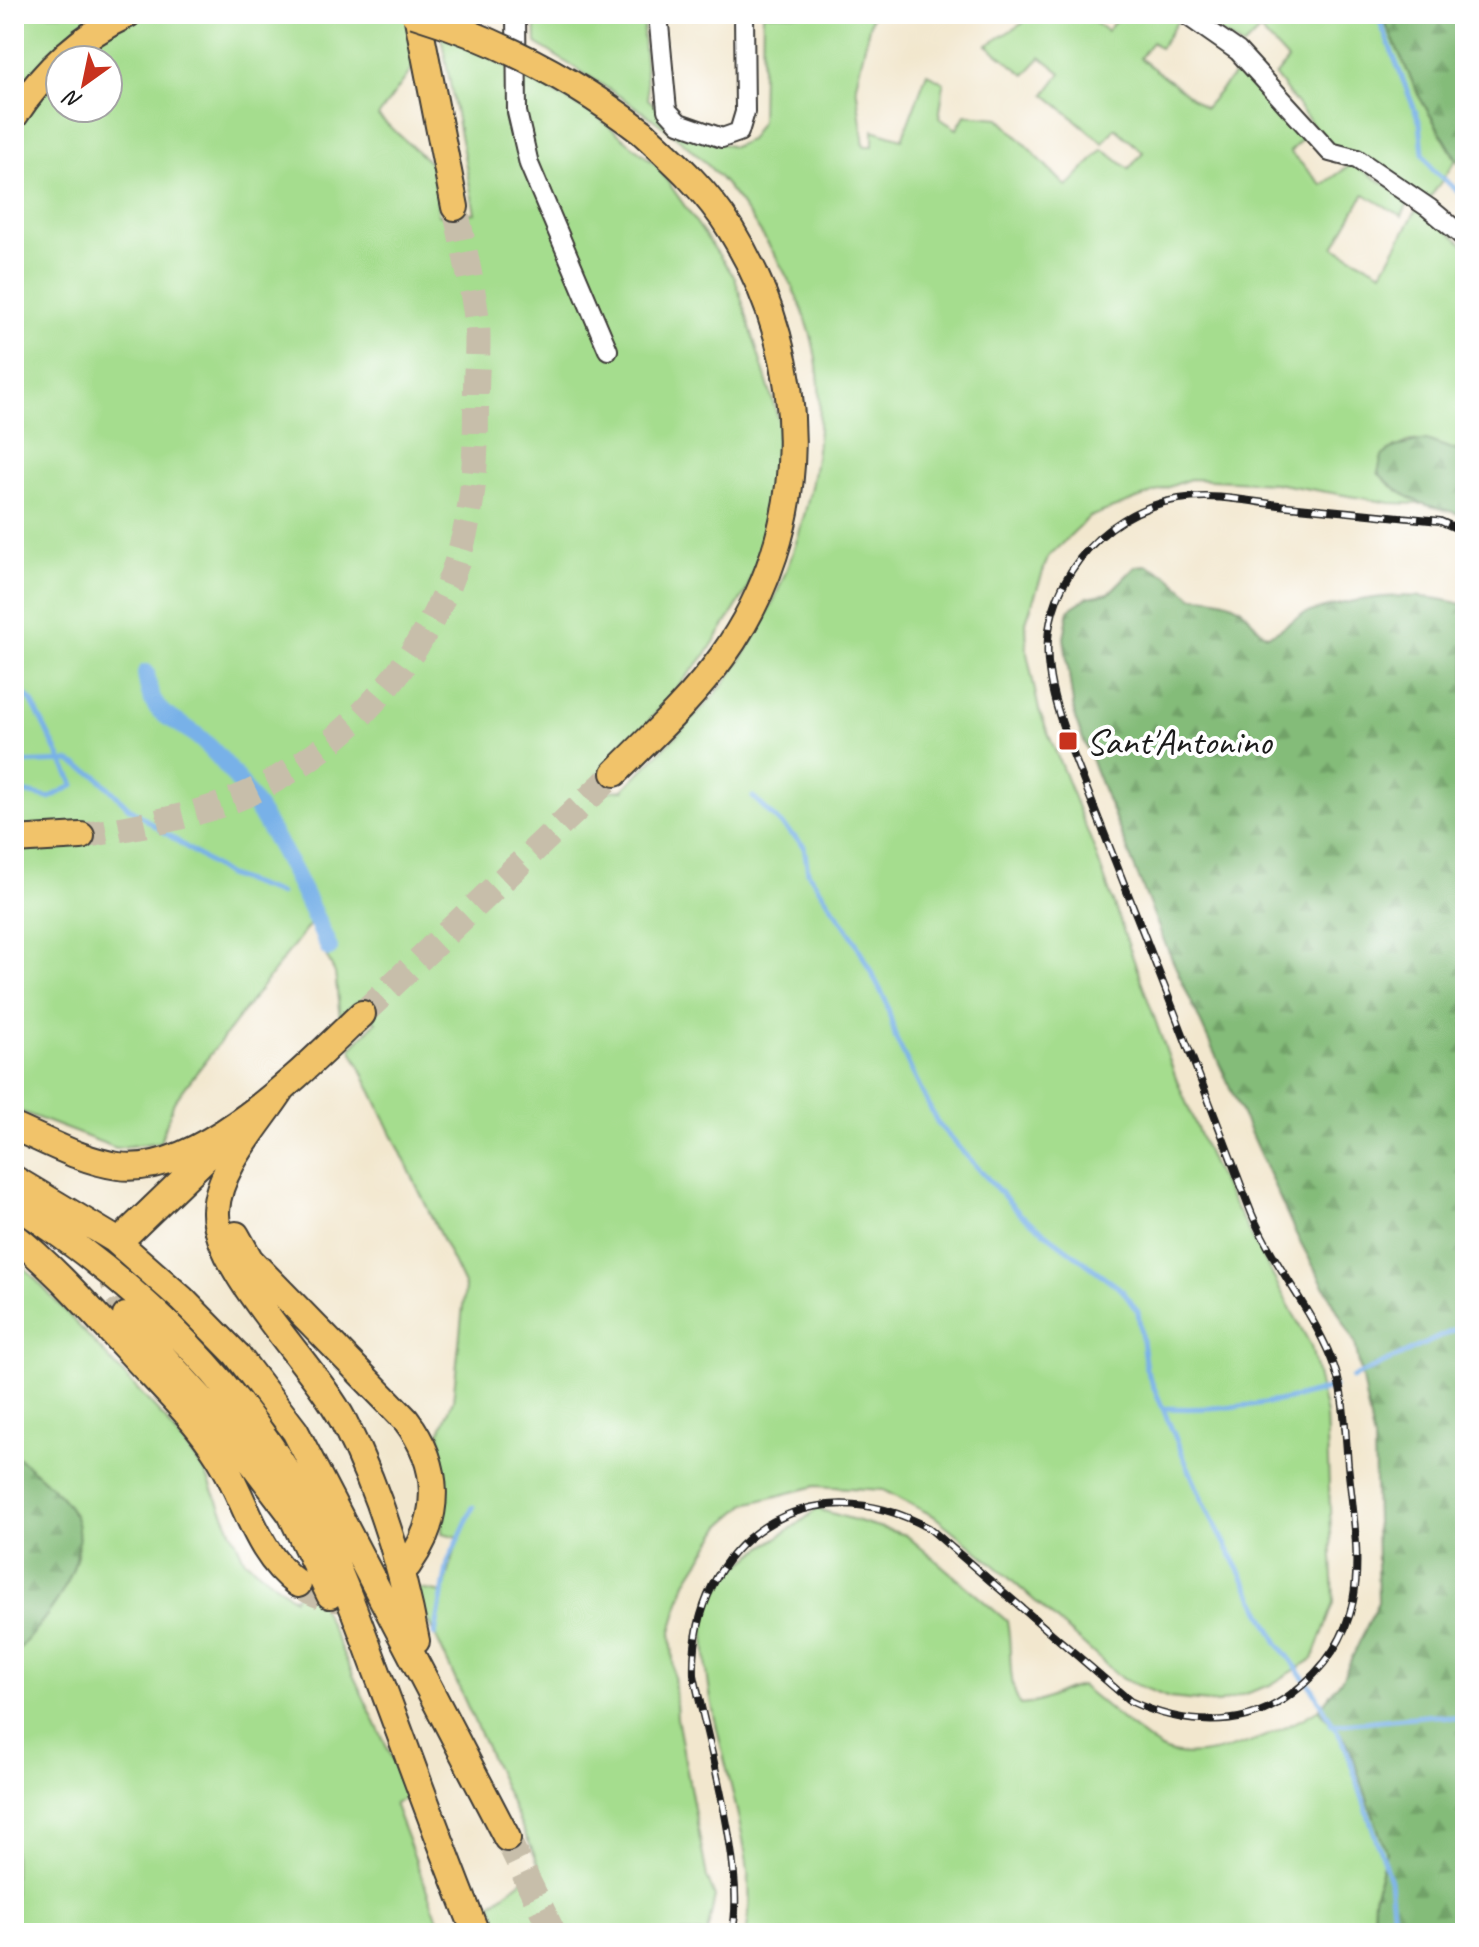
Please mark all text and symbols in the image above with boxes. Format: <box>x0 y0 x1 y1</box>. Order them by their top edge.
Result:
north arrow <box>44 44 124 124</box>
text: N <box>57 83 87 115</box>
place label: Sant'Antonino <box>1086 718 1273 765</box>
marker: Sant'Antonino <box>1057 730 1079 752</box>

